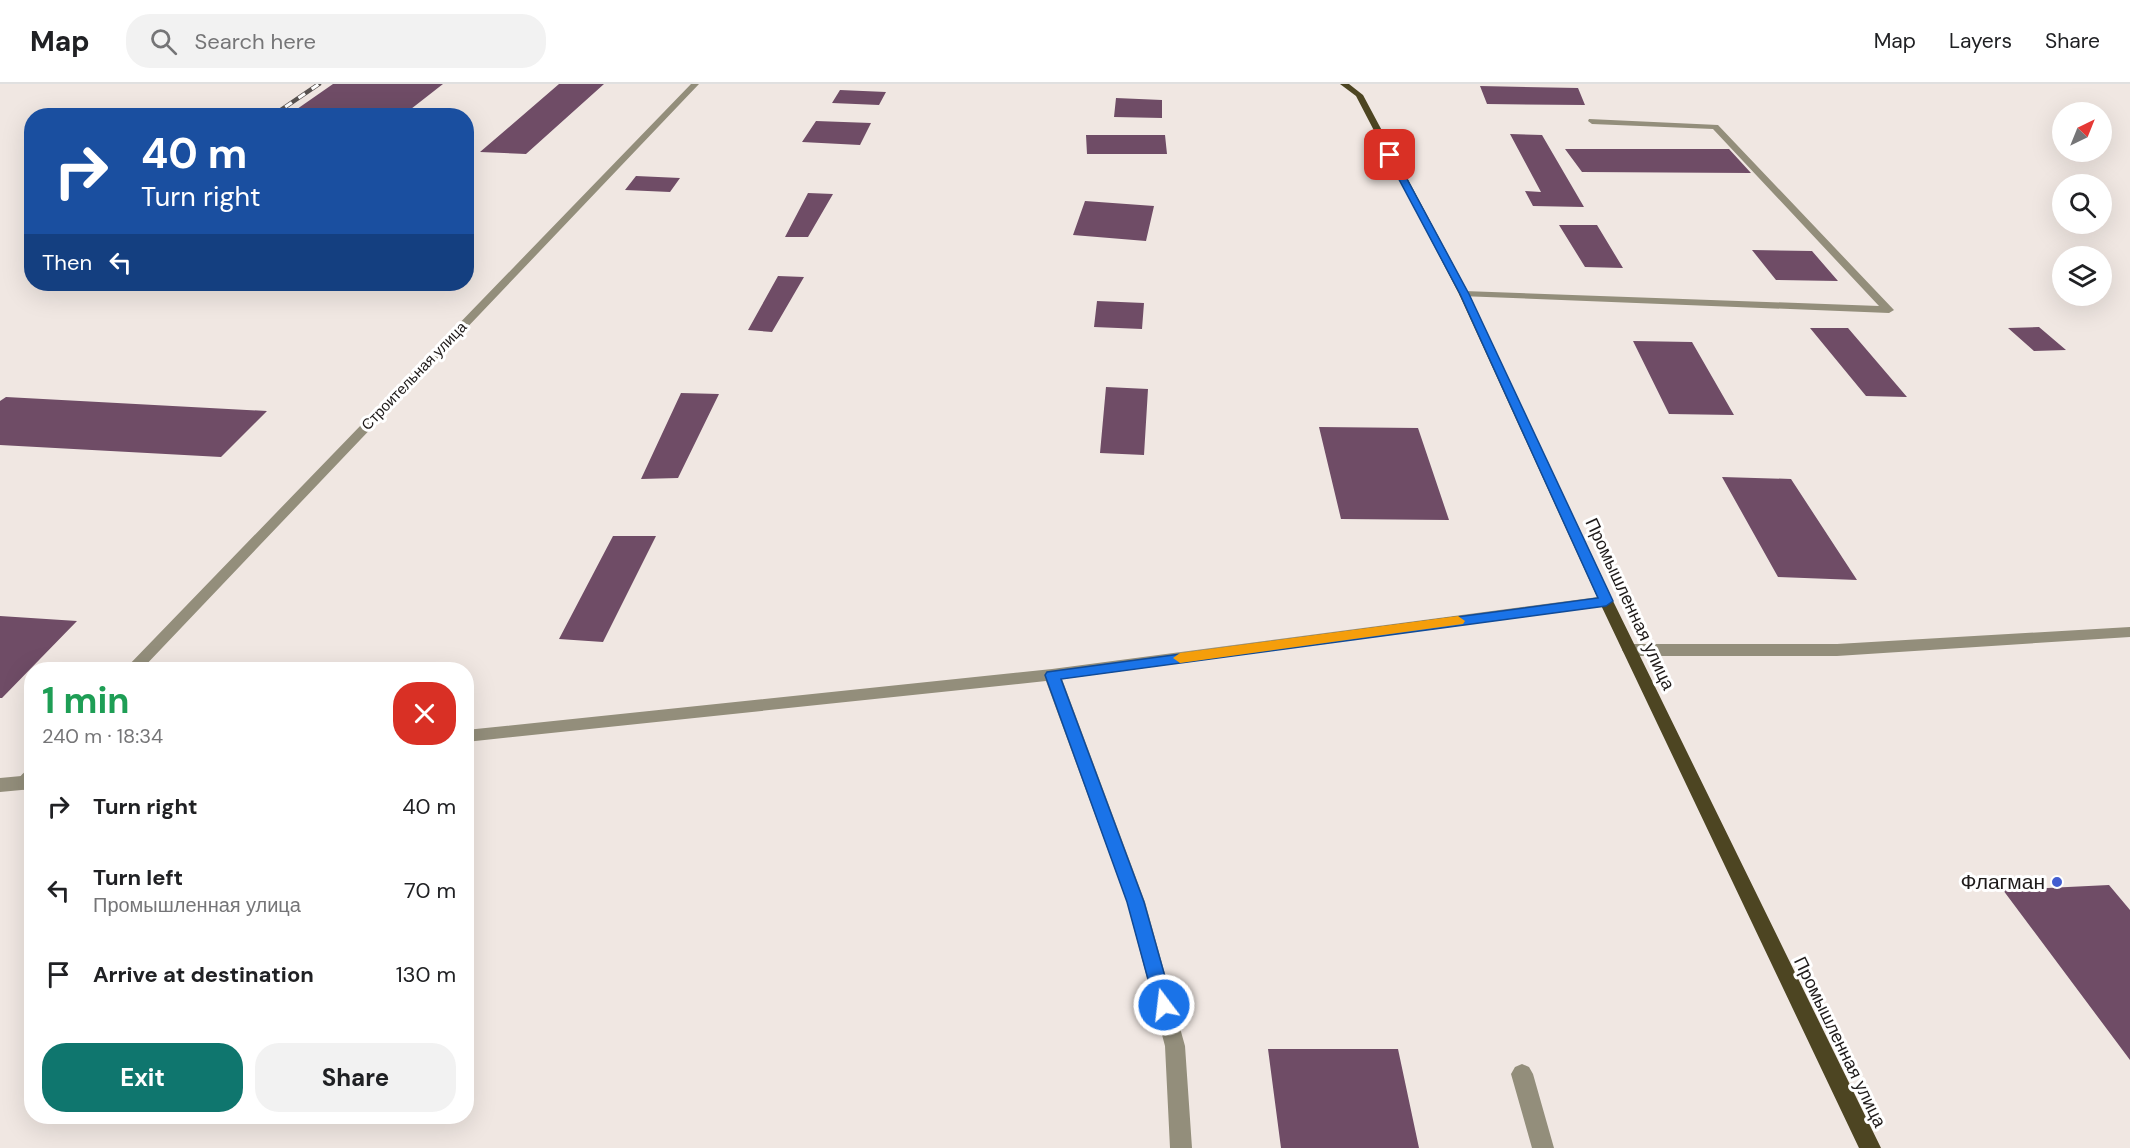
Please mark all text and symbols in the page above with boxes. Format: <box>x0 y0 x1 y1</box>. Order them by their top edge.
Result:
search box <box>126 14 546 68</box>
text: Map <box>30 23 90 60</box>
icon: search <box>147 25 180 58</box>
text: Search here <box>195 27 316 56</box>
text: Map <box>1874 27 1916 55</box>
text: Layers <box>1949 27 2012 55</box>
text: Share <box>2045 27 2100 55</box>
north arrow <box>2052 102 2112 162</box>
map controls <box>2052 102 2112 306</box>
text: 40 m <box>141 126 247 181</box>
pin <box>1364 129 1415 180</box>
icon: right <box>42 132 120 210</box>
icon: arrive <box>1373 138 1406 171</box>
button: search <box>2052 174 2112 234</box>
text: Turn right <box>141 179 261 214</box>
icon: left <box>104 246 137 279</box>
button: layers <box>2052 246 2112 306</box>
text: Then <box>42 248 92 277</box>
street label: Строительная улица <box>357 317 472 435</box>
street label: Промышленная улица <box>1580 514 1681 695</box>
text: 1 min <box>42 677 130 724</box>
button: close <box>393 682 456 745</box>
text: 240 m · 18:34 <box>42 723 163 749</box>
icon: right <box>42 790 75 823</box>
text: Turn right <box>93 792 198 821</box>
text: 40 m <box>402 792 456 821</box>
text: Turn left <box>93 863 183 892</box>
place label: Флагман <box>1960 868 2045 896</box>
icon: left <box>42 874 75 907</box>
marker: Флагман <box>2050 875 2064 889</box>
text: 70 m <box>404 876 456 905</box>
text: Промышленная улица <box>93 892 301 918</box>
street label: Промышленная улица <box>1788 953 1892 1132</box>
icon: arrive <box>42 958 75 991</box>
text: Arrive at destination <box>93 960 314 989</box>
text: 130 m <box>396 960 456 989</box>
position arrow <box>1132 973 1196 1037</box>
button: Exit <box>42 1043 243 1112</box>
button: Share <box>255 1043 456 1112</box>

